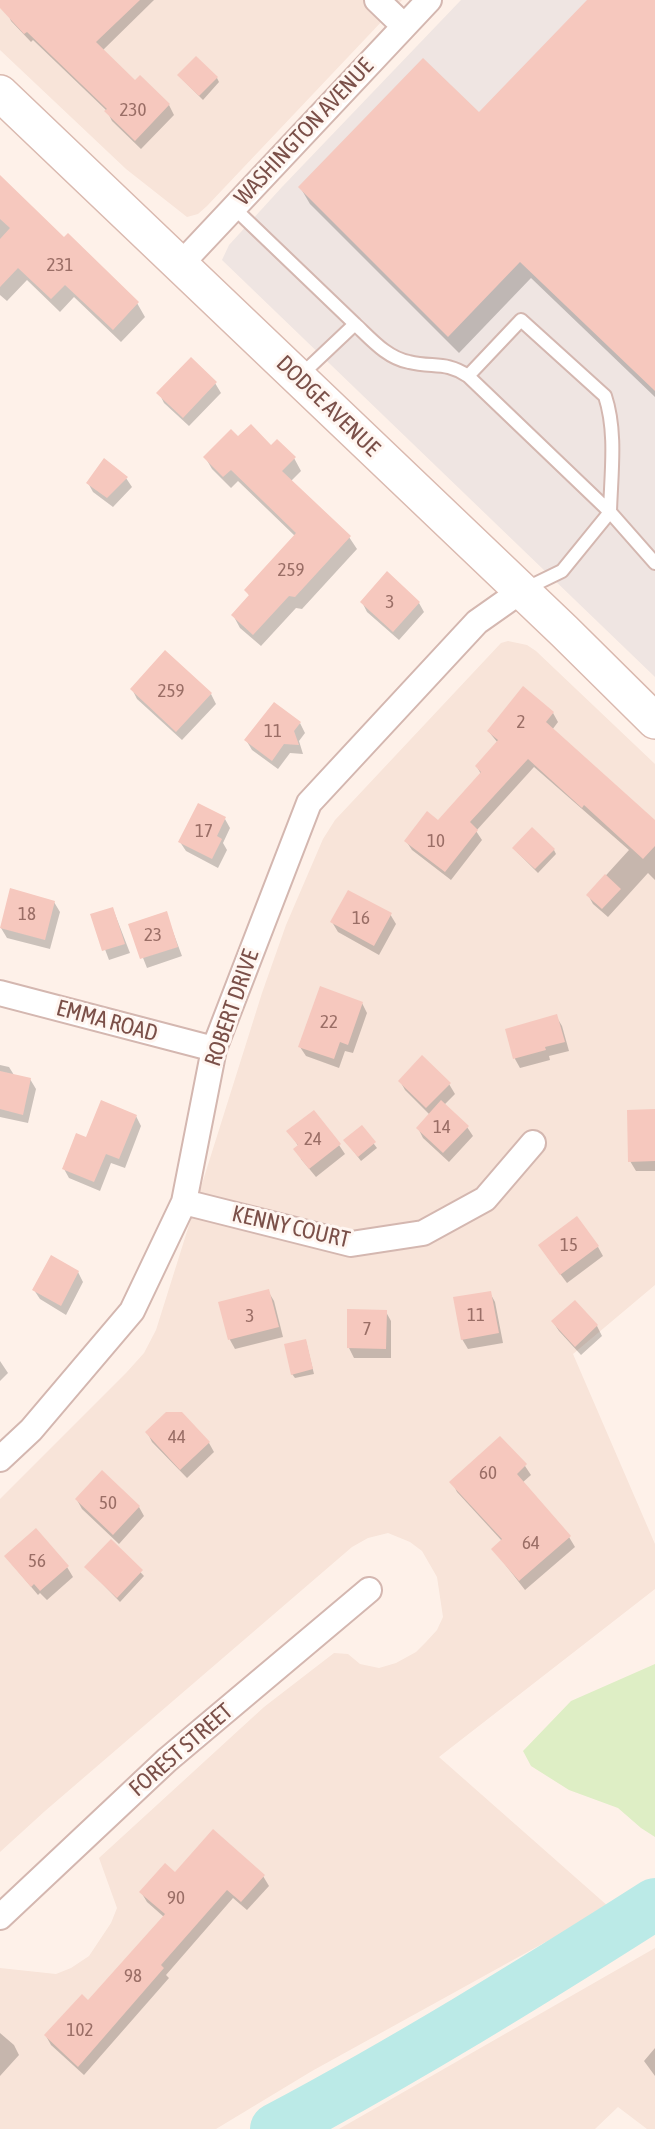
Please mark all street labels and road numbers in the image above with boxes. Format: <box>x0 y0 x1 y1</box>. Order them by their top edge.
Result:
street label: WASHINGTON AVENUE <box>229 53 379 211</box>
street label: DODGE AVENUE <box>271 350 385 462</box>
street label: ROBERT DRIVE <box>199 946 265 1070</box>
street label: EMMA ROAD <box>53 994 161 1048</box>
street label: KENNY COURT <box>229 1200 353 1254</box>
street label: FOREST STREET <box>124 1698 238 1802</box>

